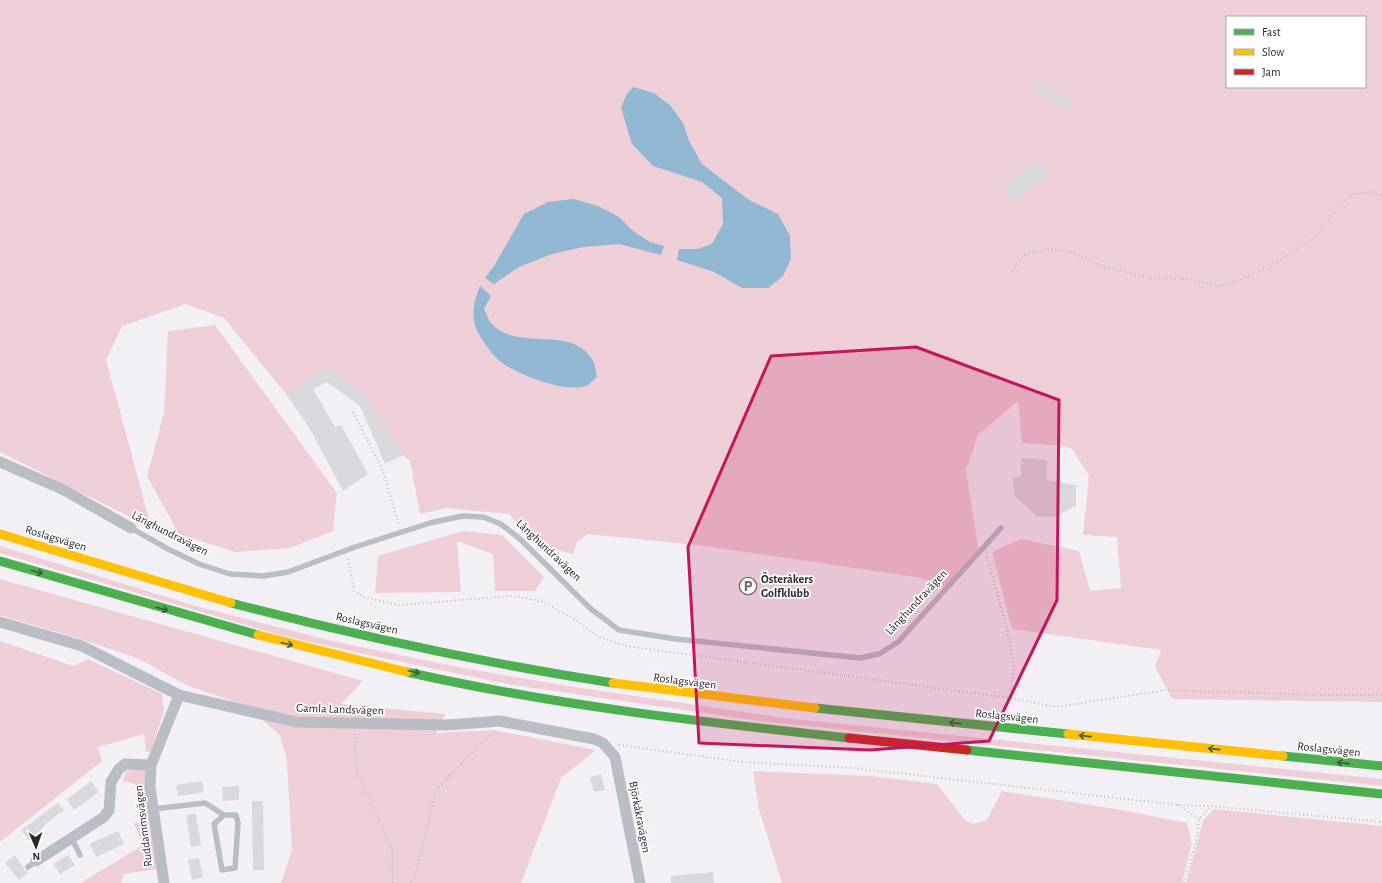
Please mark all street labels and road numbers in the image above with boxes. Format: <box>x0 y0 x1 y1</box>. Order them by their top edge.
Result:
street label: Långhundravägen <box>130 509 210 557</box>
street label: Långhundravägen <box>514 517 584 583</box>
street label: Roslagsvägen <box>24 523 88 553</box>
street label: Långhundravägen <box>883 567 949 637</box>
street label: Roslagsvägen <box>335 610 399 636</box>
street label: Roslagsvägen <box>653 671 717 691</box>
street label: Gamla Landsvägen <box>296 701 384 717</box>
street label: Roslagsvägen <box>975 707 1039 725</box>
street label: Roslagsvägen <box>1297 740 1361 758</box>
street label: Björkåkravägen <box>626 780 653 854</box>
street label: Ruddammsvägen <box>132 785 154 867</box>

